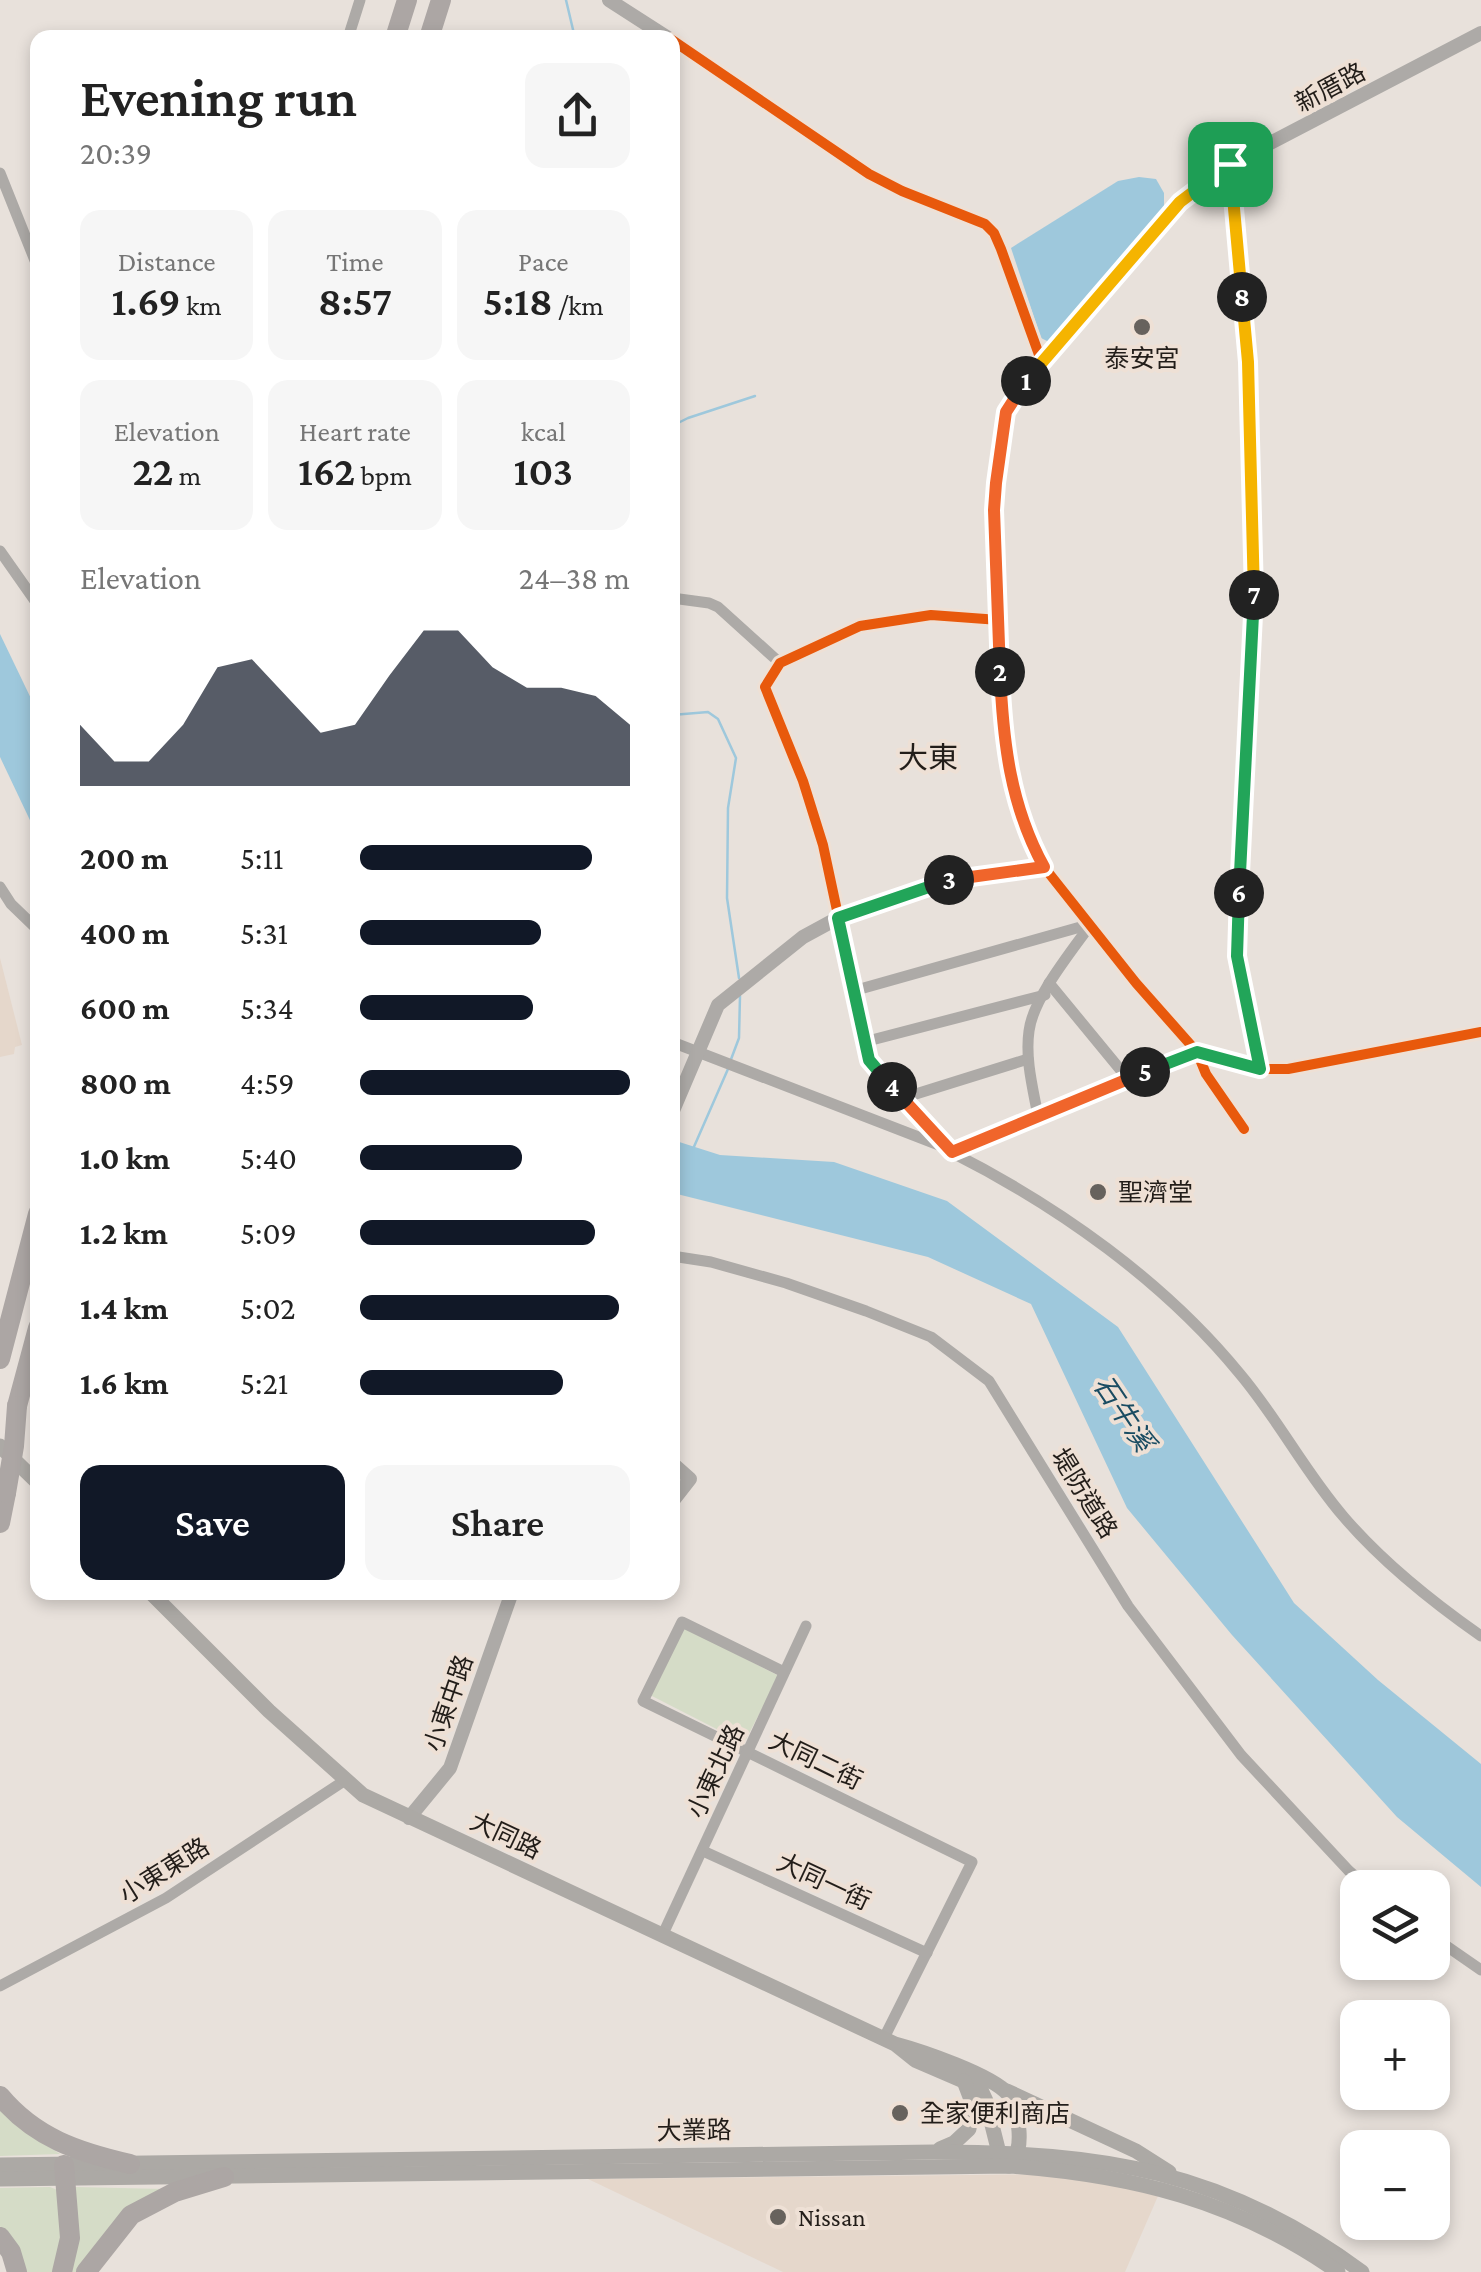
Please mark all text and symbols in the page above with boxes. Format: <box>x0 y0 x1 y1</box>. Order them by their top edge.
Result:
street label: 新厝路 <box>1291 58 1370 117</box>
button: share <box>525 63 630 168</box>
text: Evening run <box>80 67 357 128</box>
pin <box>1188 122 1273 207</box>
text: 20:39 <box>80 135 152 171</box>
icon: arrive <box>1203 137 1258 192</box>
text: Distance <box>118 246 216 277</box>
text: Time <box>326 246 384 277</box>
text: Pace <box>518 246 569 277</box>
pin: 8 <box>1217 272 1267 322</box>
text: 1.69 <box>112 277 181 324</box>
text: 8:57 <box>318 277 392 324</box>
text: 5:18 <box>483 277 553 324</box>
text: 8 <box>1234 281 1250 312</box>
text: km <box>181 290 222 321</box>
text: /km <box>553 290 604 321</box>
marker: 泰安宮 <box>1131 316 1153 338</box>
place label: 泰安宮 <box>1104 345 1180 372</box>
pin: 1 <box>1001 356 1051 406</box>
text: 1 <box>1021 365 1031 396</box>
text: Elevation <box>114 416 220 447</box>
text: Heart rate <box>299 416 411 447</box>
text: kcal <box>521 416 566 447</box>
text: 22 <box>132 447 173 494</box>
text: 162 <box>298 447 355 494</box>
text: 103 <box>514 447 573 494</box>
text: m <box>173 460 201 491</box>
text: bpm <box>355 460 412 491</box>
text: Elevation <box>80 560 201 596</box>
text: 24–38 m <box>519 560 630 596</box>
pin: 7 <box>1229 570 1279 620</box>
text: 7 <box>1247 579 1261 610</box>
pin: 2 <box>975 647 1025 697</box>
text: 2 <box>993 656 1007 687</box>
district label: 大東 <box>898 741 958 774</box>
text: 200 m <box>80 840 168 876</box>
text: 5:11 <box>240 840 284 876</box>
pin: 3 <box>924 855 974 905</box>
text: 3 <box>942 864 956 895</box>
pin: 6 <box>1214 868 1264 918</box>
text: 6 <box>1231 877 1247 908</box>
text: 400 m <box>80 915 169 951</box>
text: 5:31 <box>240 915 288 951</box>
text: 600 m <box>80 990 170 1026</box>
text: 5:34 <box>240 990 294 1026</box>
pin: 5 <box>1120 1047 1170 1097</box>
text: 5 <box>1138 1056 1152 1087</box>
pin: 4 <box>867 1062 917 1112</box>
text: 800 m <box>80 1065 171 1101</box>
text: 4:59 <box>240 1065 295 1101</box>
text: 4 <box>884 1071 900 1102</box>
text: 1.0 km <box>80 1140 170 1176</box>
text: 5:40 <box>240 1140 297 1176</box>
place label: 聖濟堂 <box>1118 1179 1193 1206</box>
marker: 聖濟堂 <box>1087 1181 1109 1203</box>
text: 1.2 km <box>80 1215 168 1251</box>
text: 5:09 <box>240 1215 297 1251</box>
text: 1.4 km <box>80 1290 168 1326</box>
text: 5:02 <box>240 1290 295 1326</box>
text: 1.6 km <box>80 1365 169 1401</box>
text: 5:21 <box>240 1365 288 1401</box>
water label: 石牛溪 <box>1087 1370 1162 1460</box>
street label: 堤防道路 <box>1047 1444 1123 1543</box>
button: Save <box>80 1465 345 1580</box>
button: Share <box>365 1465 630 1580</box>
street label: 小東中路 <box>419 1651 478 1755</box>
street label: 小東北路 <box>682 1720 749 1822</box>
street label: 大同二街 <box>765 1726 867 1795</box>
street label: 大同路 <box>466 1807 545 1864</box>
street label: 小東東路 <box>115 1832 214 1908</box>
street label: 大同一街 <box>773 1848 875 1915</box>
map controls <box>1340 1870 1450 2240</box>
button: layers <box>1340 1870 1450 1980</box>
button: + <box>1340 2000 1450 2110</box>
place label: 全家便利商店 <box>920 2100 1070 2127</box>
marker: 全家便利商店 <box>889 2102 911 2124</box>
street label: 大業路 <box>656 2116 732 2145</box>
button: − <box>1340 2130 1450 2240</box>
place label: Nissan <box>798 2204 866 2231</box>
marker: Nissan <box>767 2206 789 2228</box>

